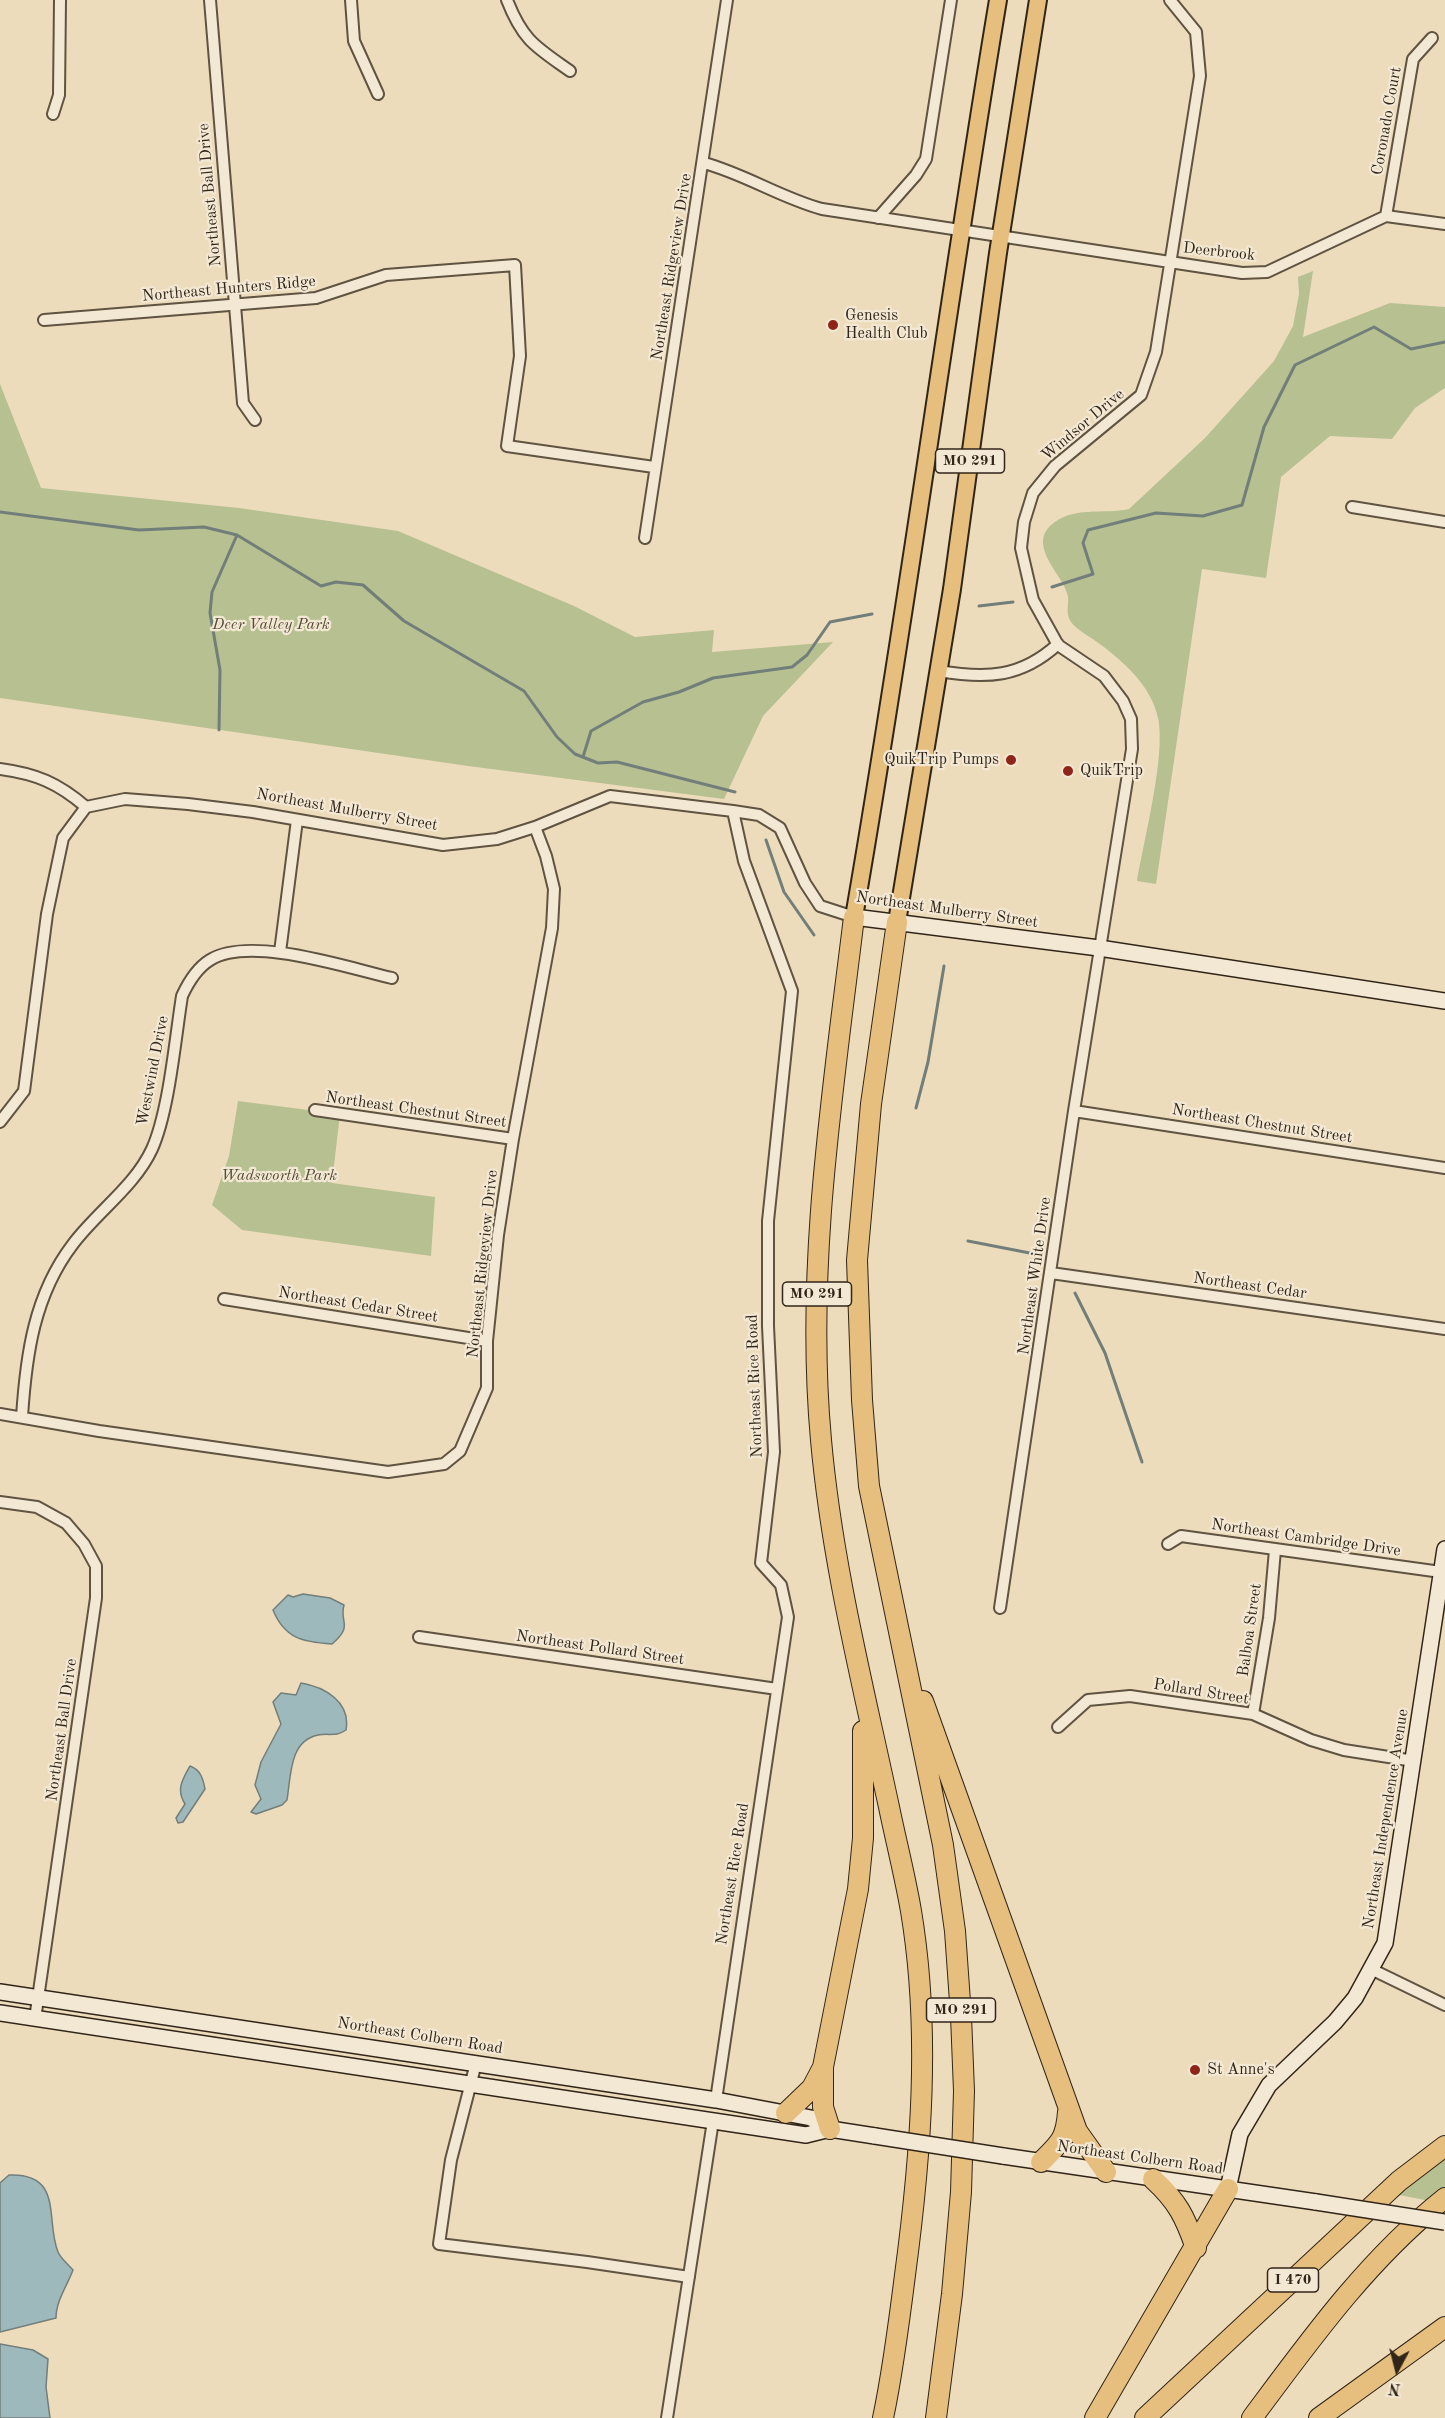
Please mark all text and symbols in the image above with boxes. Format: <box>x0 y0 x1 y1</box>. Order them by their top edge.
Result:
street label: Coronado Court <box>1368 65 1406 177</box>
street label: Northeast Ball Drive <box>194 122 226 268</box>
street label: Northeast Ridgeview Drive <box>648 172 696 362</box>
street label: Deerbrook <box>1182 239 1256 265</box>
street label: Northeast Hunters Ridge <box>141 272 317 306</box>
place label: Genesis Health Club <box>845 306 928 344</box>
marker: Genesis Health Club <box>826 318 840 332</box>
street label: Windsor Drive <box>1038 385 1128 465</box>
road number: MO 291 <box>936 449 1004 473</box>
park label: Deer Valley Park <box>212 615 330 635</box>
place label: QuikTrip Pumps <box>884 750 999 770</box>
marker: QuikTrip Pumps <box>1004 753 1018 767</box>
place label: QuikTrip <box>1080 761 1143 781</box>
marker: QuikTrip <box>1061 764 1075 778</box>
street label: Northeast Mulberry Street <box>255 785 439 835</box>
street label: Northeast Mulberry Street <box>855 888 1039 932</box>
street label: Westwind Drive <box>133 1014 173 1128</box>
street label: Northeast Chestnut Street <box>324 1088 508 1132</box>
street label: Northeast Chestnut Street <box>1170 1100 1354 1148</box>
park label: Wadsworth Park <box>221 1166 337 1186</box>
street label: Northeast Ridgeview Drive <box>464 1169 502 1359</box>
street label: Northeast White Drive <box>1014 1196 1056 1356</box>
street label: Northeast Cedar <box>1192 1269 1308 1303</box>
road number: MO 291 <box>782 1282 852 1306</box>
street label: Northeast Cedar Street <box>277 1283 439 1327</box>
street label: Northeast Rice Road <box>743 1314 767 1458</box>
street label: Northeast Cambridge Drive <box>1210 1515 1402 1561</box>
street label: Balboa Street <box>1234 1582 1266 1678</box>
street label: Northeast Pollard Street <box>515 1627 685 1669</box>
street label: Northeast Ball Drive <box>42 1657 82 1803</box>
street label: Pollard Street <box>1152 1675 1250 1709</box>
street label: Northeast Independence Avenue <box>1359 1708 1413 1930</box>
street label: Northeast Rice Road <box>712 1802 754 1946</box>
road number: MO 291 <box>926 1998 996 2022</box>
street label: Northeast Colbern Road <box>336 2013 504 2059</box>
place label: St Anne's <box>1207 2060 1275 2080</box>
marker: St Anne's <box>1188 2063 1202 2077</box>
street label: Northeast Colbern Road <box>1056 2137 1224 2179</box>
road number: I 470 <box>1268 2268 1318 2292</box>
north arrow <box>1367 2340 1427 2400</box>
text: N <box>1388 2379 1402 2397</box>

